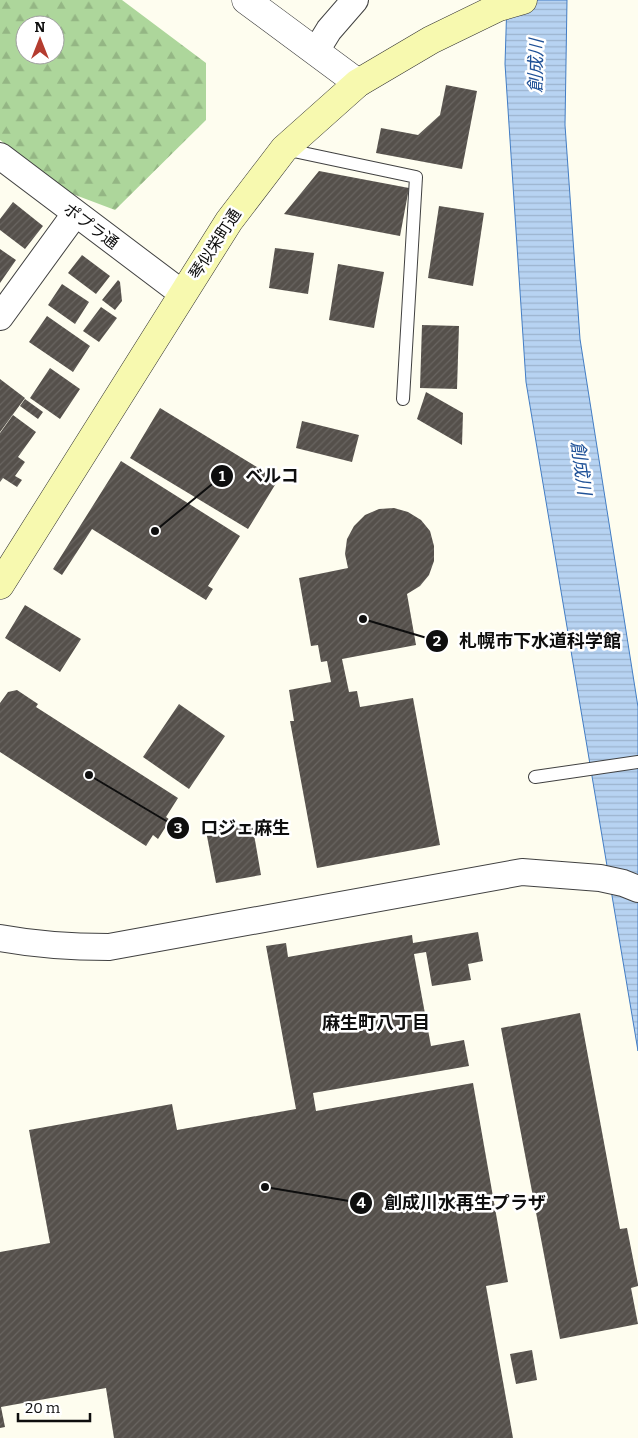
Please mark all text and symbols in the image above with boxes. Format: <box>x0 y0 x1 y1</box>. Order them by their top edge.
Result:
north arrow <box>15 15 65 65</box>
text: N <box>35 19 46 36</box>
water label: 創成川 <box>525 37 548 93</box>
street label: ポプラ通 <box>60 199 122 253</box>
street label: 琴似栄町通 <box>185 205 245 283</box>
water label: 創成川 <box>566 440 596 498</box>
callout: ベルコ <box>210 460 309 493</box>
text: ベルコ <box>245 465 299 487</box>
text: 1 <box>219 467 226 485</box>
callout: 札幌市下水道科学館 <box>424 624 631 657</box>
text: 札幌市下水道科学館 <box>459 630 621 652</box>
text: 2 <box>433 632 441 650</box>
callout: ロジェ麻生 <box>165 811 300 844</box>
text: ロジェ麻生 <box>200 817 290 839</box>
text: 3 <box>174 819 182 837</box>
district label: 麻生町八丁目 <box>322 1012 430 1034</box>
callout: 創成川水再生プラザ <box>349 1186 556 1219</box>
text: 創成川水再生プラザ <box>384 1192 546 1214</box>
text: 4 <box>356 1194 366 1212</box>
scale bar <box>18 1390 90 1422</box>
text: 20 m <box>25 1399 61 1417</box>

